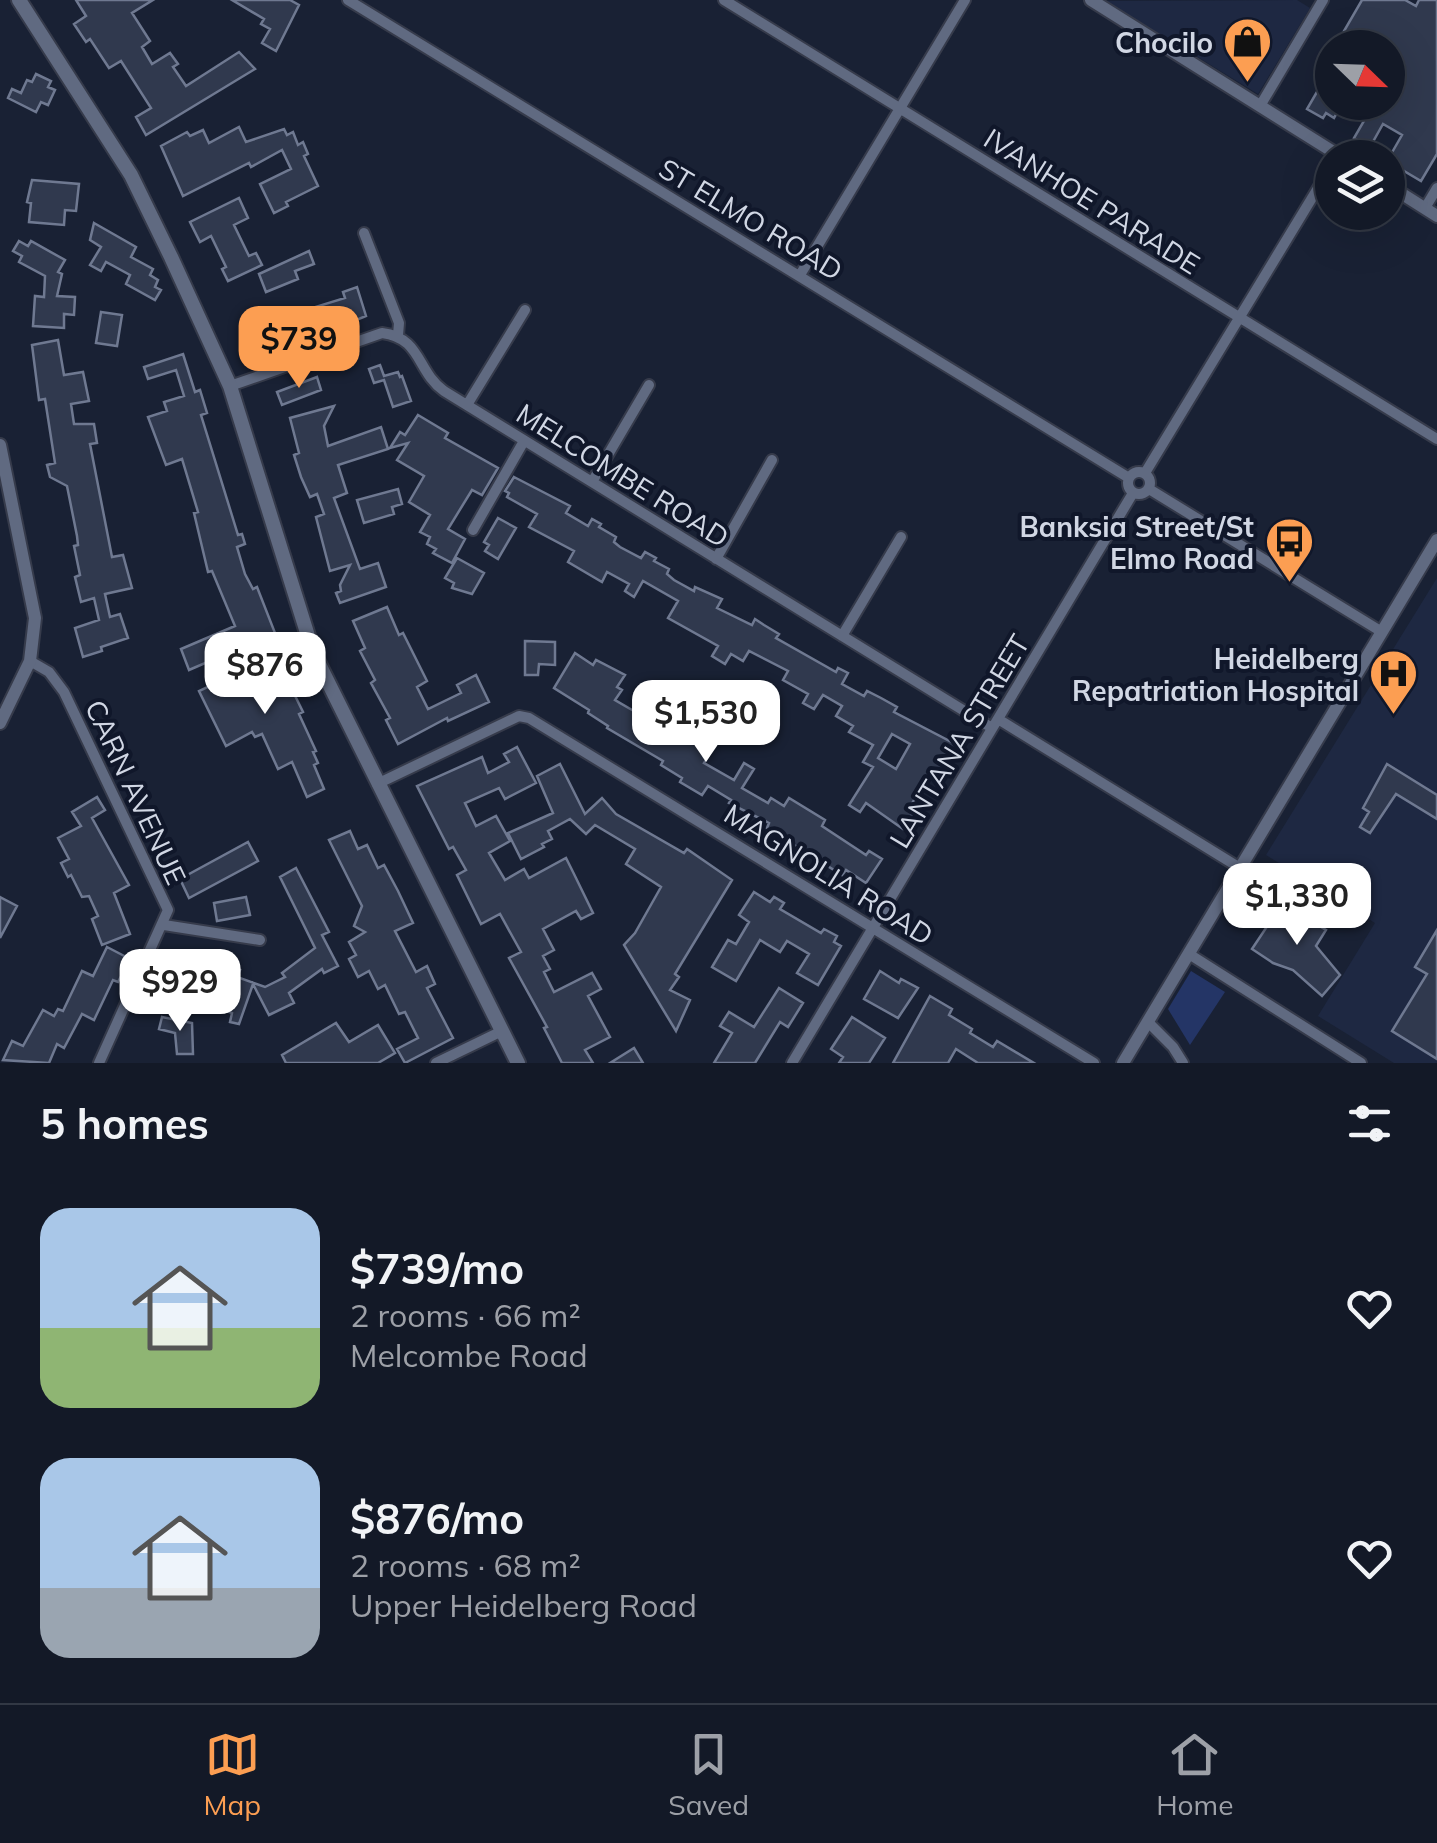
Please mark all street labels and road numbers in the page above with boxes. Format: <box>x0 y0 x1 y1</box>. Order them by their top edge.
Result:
street label: IVANHOE PARADE <box>978 121 1206 281</box>
street label: ST ELMO ROAD <box>653 150 849 288</box>
street label: MELCOMBE ROAD <box>510 396 736 554</box>
street label: LANTANA STREET <box>881 628 1037 854</box>
street label: CARN AVENUE <box>78 694 194 890</box>
street label: MAGNOLIA ROAD <box>718 796 940 952</box>

